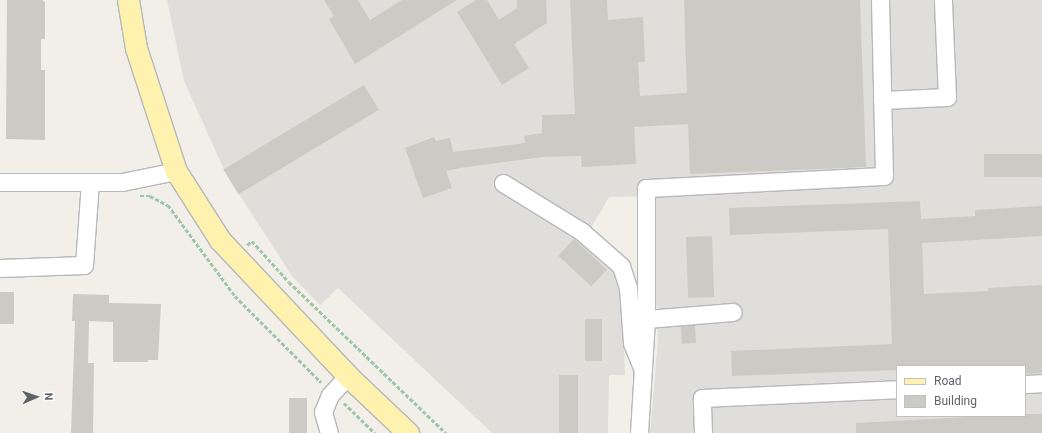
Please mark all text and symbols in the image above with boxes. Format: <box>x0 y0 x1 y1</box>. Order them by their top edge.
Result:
legend <box>896 365 1026 417</box>
text: Road <box>934 374 962 388</box>
north arrow <box>16 377 56 417</box>
text: N <box>42 392 55 401</box>
text: Building <box>934 394 977 408</box>

